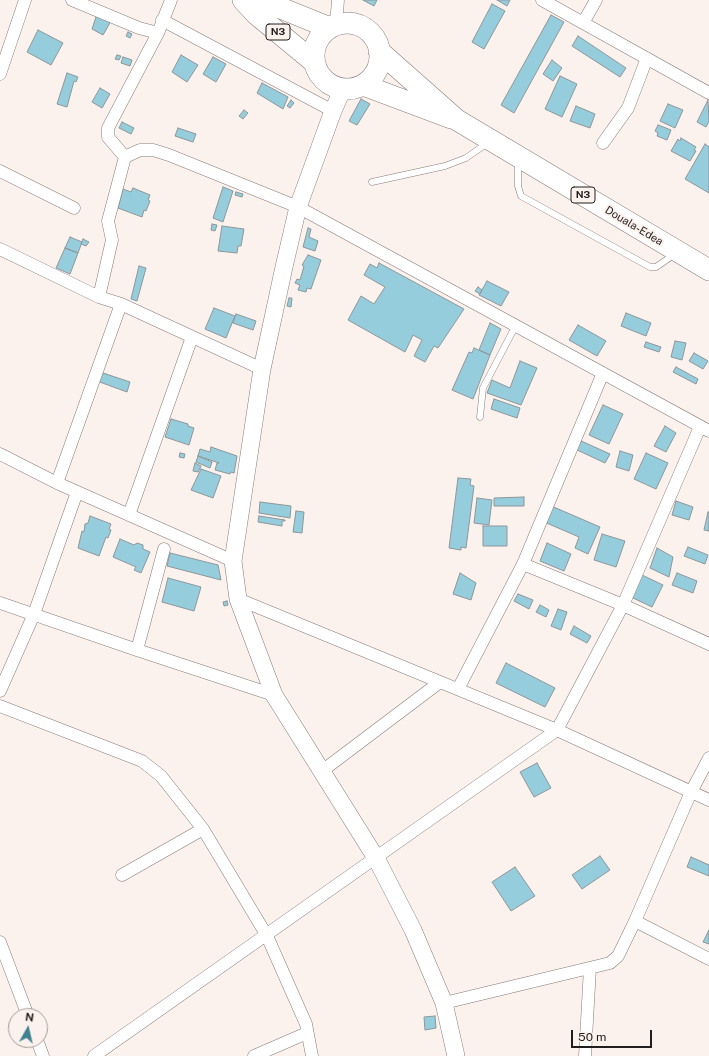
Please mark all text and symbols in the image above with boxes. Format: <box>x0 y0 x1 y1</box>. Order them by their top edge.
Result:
road number: N3 <box>266 24 290 40</box>
road number: N3 <box>571 187 595 203</box>
street label: Douala-Edea <box>603 204 665 248</box>
north arrow <box>8 1008 48 1048</box>
text: N <box>24 1011 35 1024</box>
scale bar <box>573 1022 654 1048</box>
text: 50 m <box>578 1030 606 1044</box>

